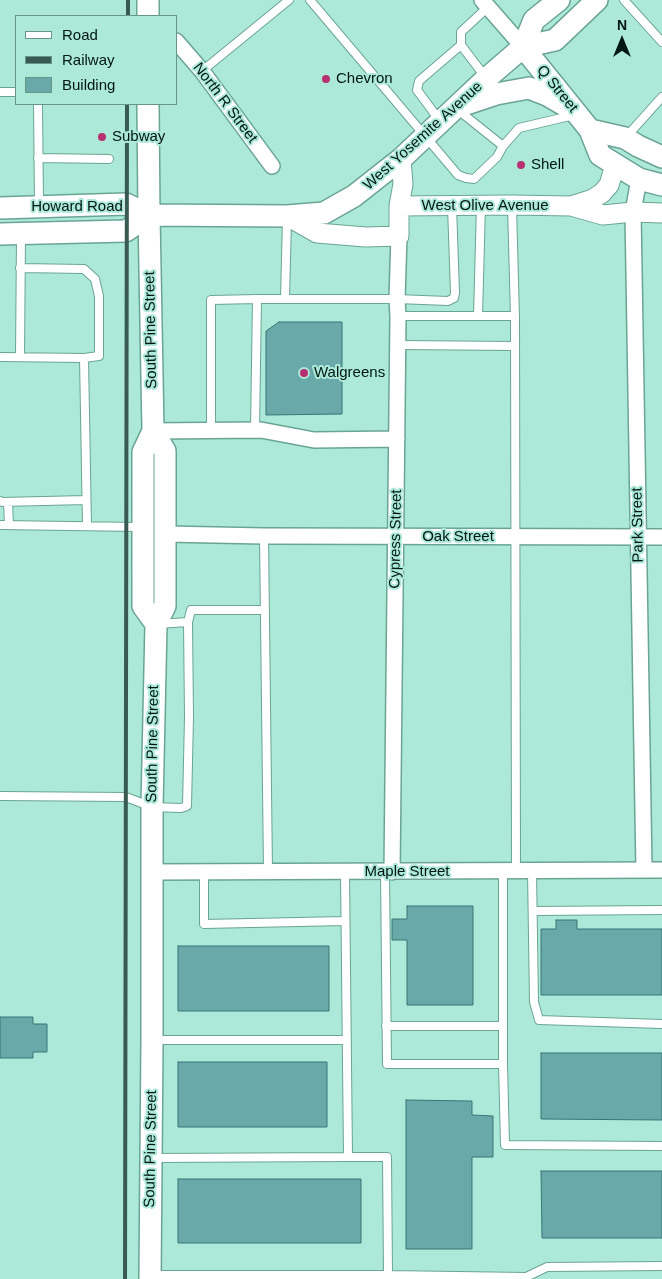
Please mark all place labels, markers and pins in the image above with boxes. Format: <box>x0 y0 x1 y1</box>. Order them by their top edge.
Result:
place label: Chevron <box>336 70 393 88</box>
marker: Chevron <box>320 73 332 85</box>
place label: Subway <box>112 128 165 146</box>
marker: Subway <box>96 131 108 143</box>
place label: Shell <box>531 156 564 174</box>
marker: Shell <box>515 159 527 171</box>
place label: Walgreens <box>314 364 385 382</box>
marker: Walgreens <box>298 367 310 379</box>

